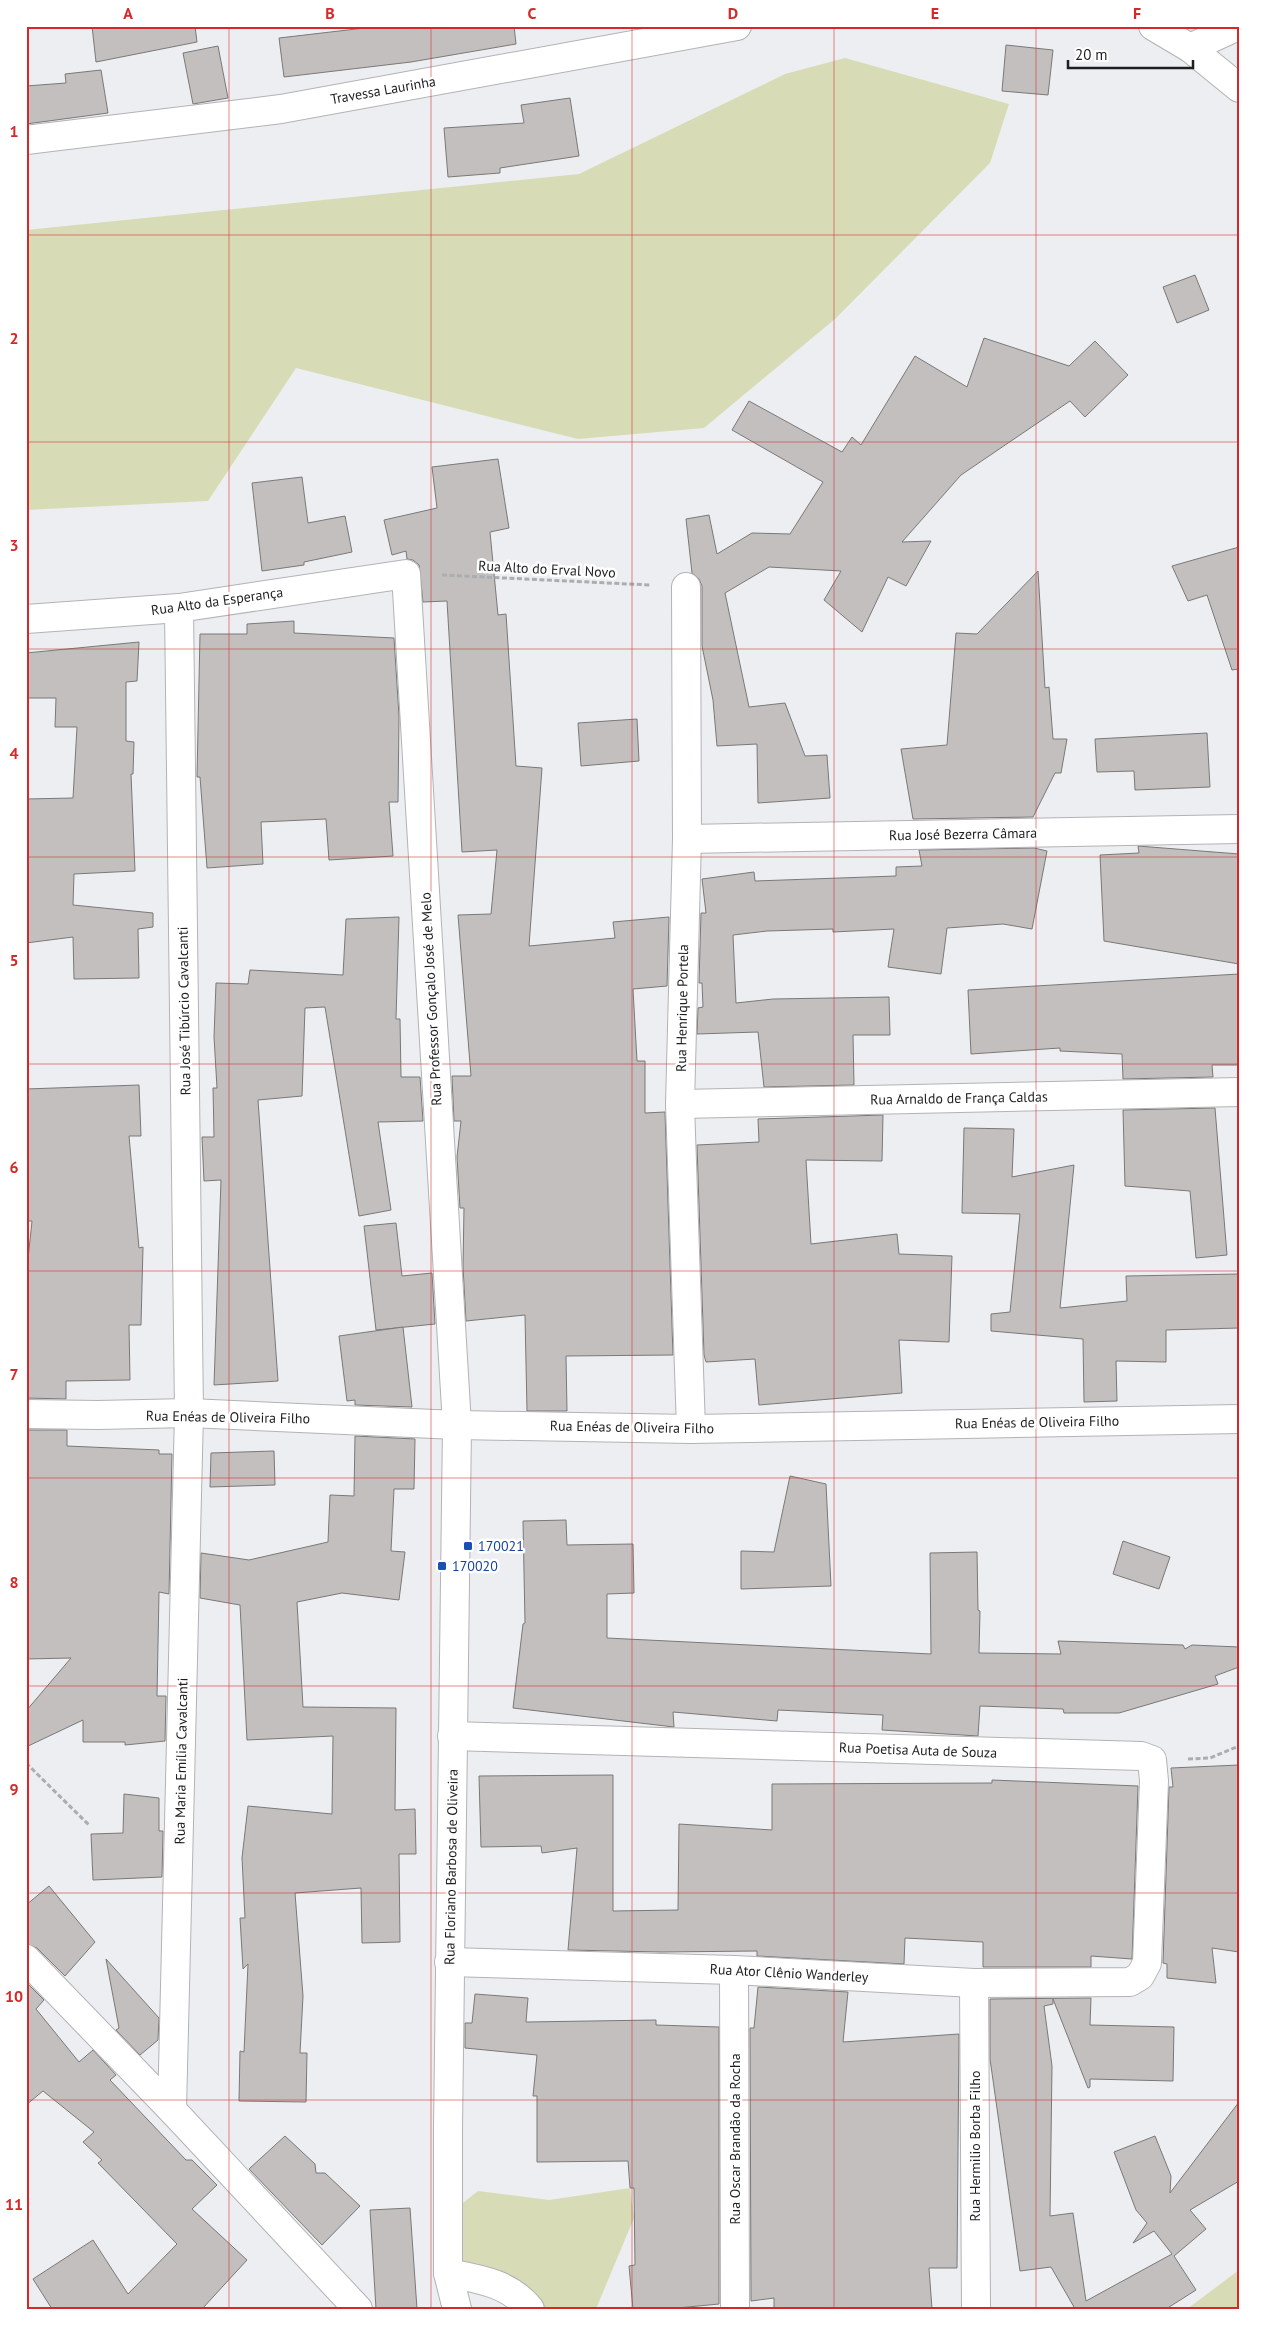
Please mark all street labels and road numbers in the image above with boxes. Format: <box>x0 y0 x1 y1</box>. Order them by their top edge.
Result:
street label: Travessa Laurinha <box>329 72 437 108</box>
street label: Rua Alto do Erval Novo <box>478 556 616 582</box>
street label: Rua Alto da Esperança <box>150 583 284 619</box>
street label: Rua José Bezerra Câmara <box>889 824 1037 844</box>
street label: Rua Professor Gonçalo José de Melo <box>416 892 446 1106</box>
street label: Rua José Tibúrcio Cavalcanti <box>174 926 194 1096</box>
street label: Rua Henrique Portela <box>672 944 692 1072</box>
street label: Rua Arnaldo de França Caldas <box>870 1087 1048 1109</box>
street label: Rua Enéas de Oliveira Filho <box>146 1407 310 1427</box>
street label: Rua Enéas de Oliveira Filho <box>955 1412 1119 1432</box>
street label: Rua Enéas de Oliveira Filho <box>550 1417 714 1437</box>
street label: Rua Maria Emília Cavalcanti <box>171 1678 191 1844</box>
street label: Rua Poetisa Auta de Souza <box>839 1738 997 1762</box>
street label: Rua Floriano Barbosa de Oliveira <box>440 1769 462 1965</box>
street label: Rua Ator Clênio Wanderley <box>709 1960 869 1986</box>
street label: Rua Oscar Brandão da Rocha <box>726 2053 744 2225</box>
street label: Rua Hermilio Borba Filho <box>966 2071 984 2221</box>

